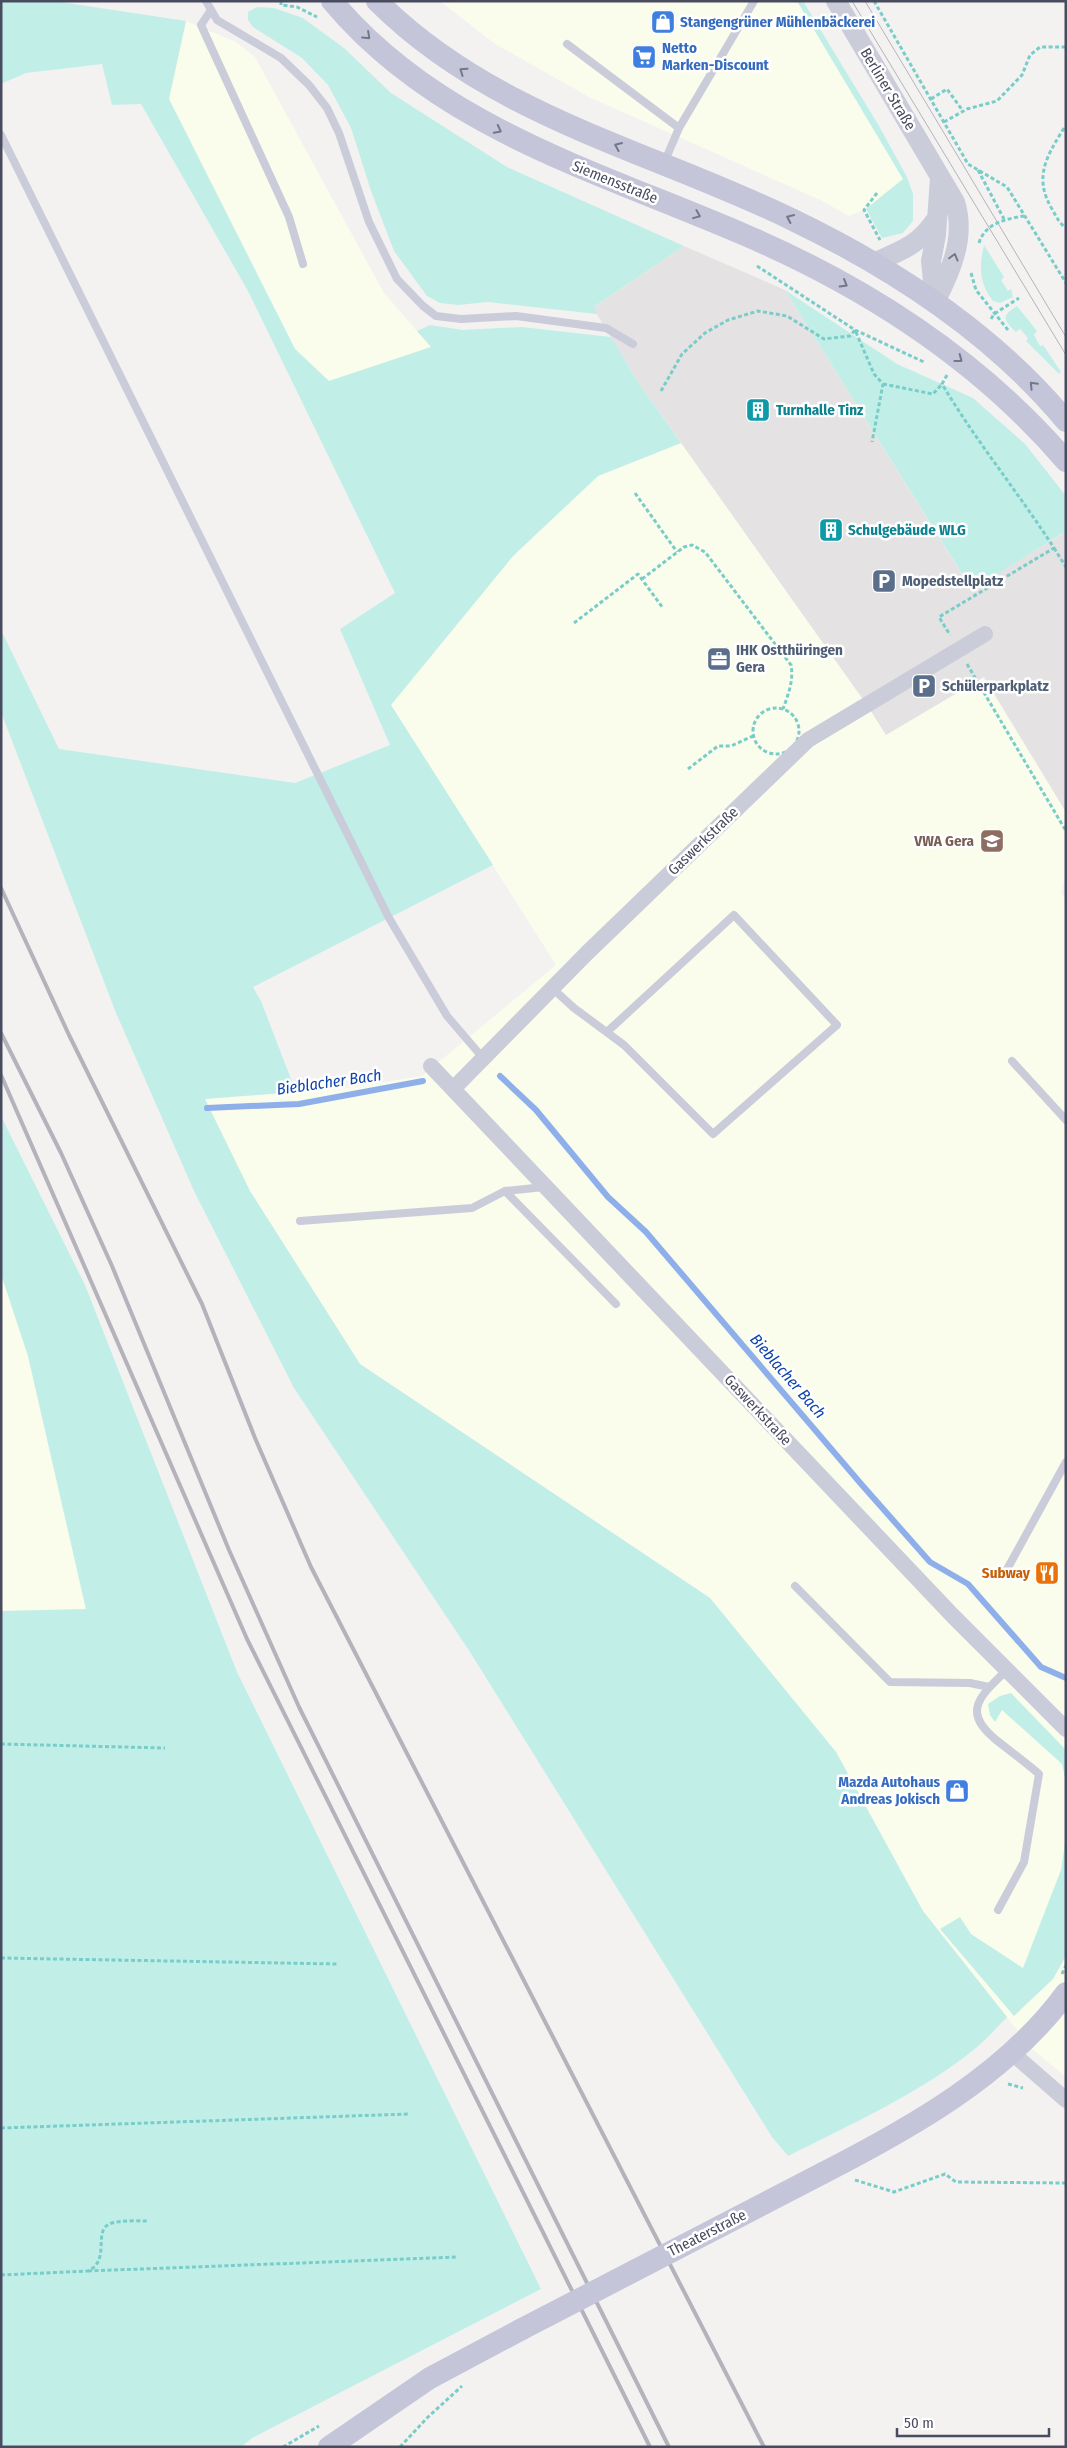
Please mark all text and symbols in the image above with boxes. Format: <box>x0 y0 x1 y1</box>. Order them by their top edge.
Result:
shop icon: Stangengrüner Mühlenbäckerei <box>650 9 676 35</box>
place label: Stangengrüner Mühlenbäckerei <box>680 13 875 31</box>
one-way arrow <box>361 30 370 39</box>
place label: Netto Marken-Discount <box>662 39 770 74</box>
supermarket icon: Netto Marken-Discount <box>631 44 657 70</box>
street label: Berliner Straße <box>856 45 920 133</box>
one-way arrow <box>459 68 469 77</box>
one-way arrow <box>493 124 502 134</box>
one-way arrow <box>614 142 623 153</box>
street label: Siemensstraße <box>570 157 660 207</box>
one-way arrow <box>692 209 701 219</box>
one-way arrow <box>786 215 795 225</box>
one-way arrow <box>949 254 959 262</box>
one-way arrow <box>838 278 847 288</box>
one-way arrow <box>953 353 963 362</box>
one-way arrow <box>1029 382 1038 391</box>
building icon: Turnhalle Tinz <box>745 397 771 423</box>
place label: Turnhalle Tinz <box>776 401 864 419</box>
building icon: Schulgebäude WLG <box>818 517 844 543</box>
place label: Schulgebäude WLG <box>848 521 966 539</box>
parking icon: Mopedstellplatz <box>871 568 897 594</box>
place label: Mopedstellplatz <box>902 572 1004 590</box>
place label: IHK Ostthüringen Gera <box>736 641 843 676</box>
office icon: IHK Ostthüringen Gera <box>706 646 732 672</box>
parking icon: Schülerparkplatz <box>911 673 937 699</box>
place label: Schülerparkplatz <box>942 677 1050 695</box>
street label: Gaswerkstraße <box>664 803 742 879</box>
school or university icon: VWA Gera <box>979 828 1005 854</box>
place label: VWA Gera <box>913 832 975 850</box>
water label: Bieblacher Bach <box>275 1065 383 1099</box>
water label: Bieblacher Bach <box>746 1330 830 1422</box>
street label: Gaswerkstraße <box>721 1371 795 1449</box>
restaurant icon: Subway <box>1034 1560 1060 1586</box>
place label: Subway <box>982 1564 1031 1582</box>
place label: Mazda Autohaus Andreas Jokisch <box>838 1773 940 1808</box>
shop icon: Mazda Autohaus Andreas Jokisch <box>944 1778 970 1804</box>
street label: Theaterstraße <box>665 2206 749 2260</box>
scale bar <box>897 2406 1050 2438</box>
text: 50 m <box>904 2414 934 2432</box>

